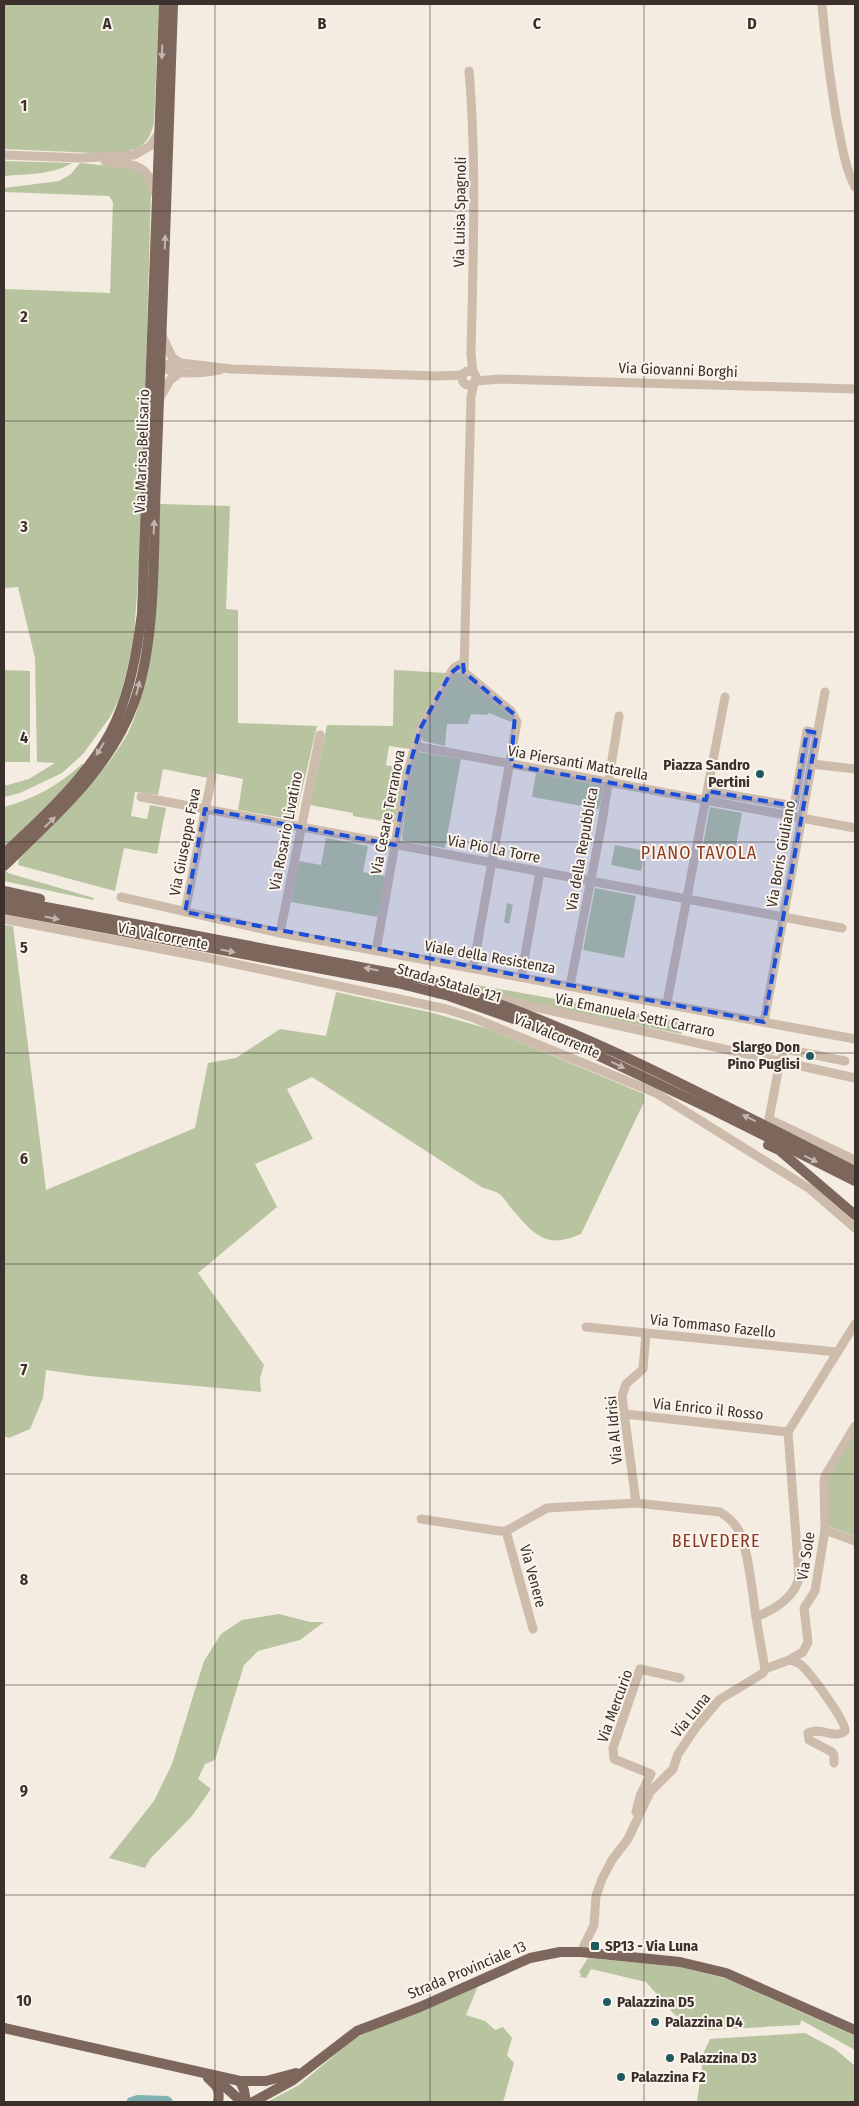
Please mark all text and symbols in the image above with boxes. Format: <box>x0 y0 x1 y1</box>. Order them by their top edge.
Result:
text: A <box>102 14 112 33</box>
text: B <box>318 14 327 33</box>
text: C <box>533 14 542 33</box>
text: D <box>747 14 757 33</box>
one-way arrow <box>157 45 165 61</box>
text: 1 <box>21 96 27 115</box>
street label: Via Luisa Spagnoli <box>450 157 470 267</box>
one-way arrow <box>161 234 169 250</box>
text: 2 <box>19 307 28 326</box>
street label: Via Giovanni Borghi <box>618 359 738 381</box>
street label: Via Marisa Bellisario <box>131 388 153 513</box>
text: 3 <box>19 517 28 536</box>
one-way arrow <box>151 518 159 534</box>
one-way arrow <box>134 680 142 695</box>
text: 4 <box>20 728 28 747</box>
street label: Via Piersanti Mattarella <box>506 742 650 784</box>
one-way arrow <box>95 743 105 756</box>
street label: Via Cesare Terranova <box>367 748 409 876</box>
place label: Piazza Sandro Pertini <box>663 756 750 791</box>
marker: Piazza Sandro Pertini <box>754 768 766 780</box>
street label: Via Rosario Livatino <box>266 770 306 892</box>
street label: Via Giuseppe Fava <box>166 786 204 898</box>
street label: Via della Repubblica <box>562 786 602 912</box>
street label: Via Boris Giuliano <box>763 799 799 909</box>
one-way arrow <box>43 816 55 828</box>
street label: Via Pio La Torre <box>446 831 542 867</box>
district label: PIANO TAVOLA <box>641 842 757 864</box>
one-way arrow <box>44 914 60 922</box>
street label: Via Valcorrente <box>116 918 210 954</box>
street label: Viale della Resistenza <box>423 937 557 977</box>
text: 5 <box>20 938 28 957</box>
one-way arrow <box>221 948 237 956</box>
street label: Strada Statale 121 <box>395 959 503 1007</box>
one-way arrow <box>363 964 379 972</box>
street label: Via Emanuela Setti Carraro <box>553 989 717 1041</box>
street label: Via Valcorrente <box>511 1010 603 1062</box>
place label: Slargo Don Pino Puglisi <box>727 1038 800 1073</box>
marker: Slargo Don Pino Puglisi <box>804 1050 816 1062</box>
one-way arrow <box>611 1061 625 1069</box>
one-way arrow <box>742 1114 756 1122</box>
text: 6 <box>20 1149 28 1168</box>
one-way arrow <box>804 1155 818 1163</box>
street label: Via Tommaso Fazello <box>649 1310 777 1342</box>
text: 7 <box>21 1360 28 1379</box>
street label: Via Enrico il Rosso <box>652 1394 764 1424</box>
street label: Via Al Idrisi <box>602 1395 626 1465</box>
district label: BELVEDERE <box>672 1530 760 1552</box>
street label: Via Sole <box>793 1530 819 1582</box>
street label: Via Venere <box>516 1543 550 1609</box>
text: 8 <box>20 1570 29 1589</box>
street label: Via Mercurio <box>594 1667 637 1745</box>
street label: Via Luna <box>668 1689 714 1741</box>
text: 9 <box>20 1781 28 1800</box>
street label: Strada Provinciale 13 <box>405 1937 529 2003</box>
place label: SP13 - Via Luna <box>605 1937 699 1955</box>
marker: SP13 - Via Luna <box>589 1940 601 1952</box>
text: 10 <box>16 1991 32 2010</box>
place label: Palazzina D5 <box>617 1993 694 2011</box>
marker: Palazzina D5 <box>601 1996 613 2008</box>
place label: Palazzina D4 <box>665 2013 743 2031</box>
marker: Palazzina D4 <box>649 2016 661 2028</box>
place label: Palazzina D3 <box>680 2049 757 2067</box>
marker: Palazzina D3 <box>664 2052 676 2064</box>
place label: Palazzina F2 <box>631 2068 706 2086</box>
marker: Palazzina F2 <box>615 2071 627 2083</box>

